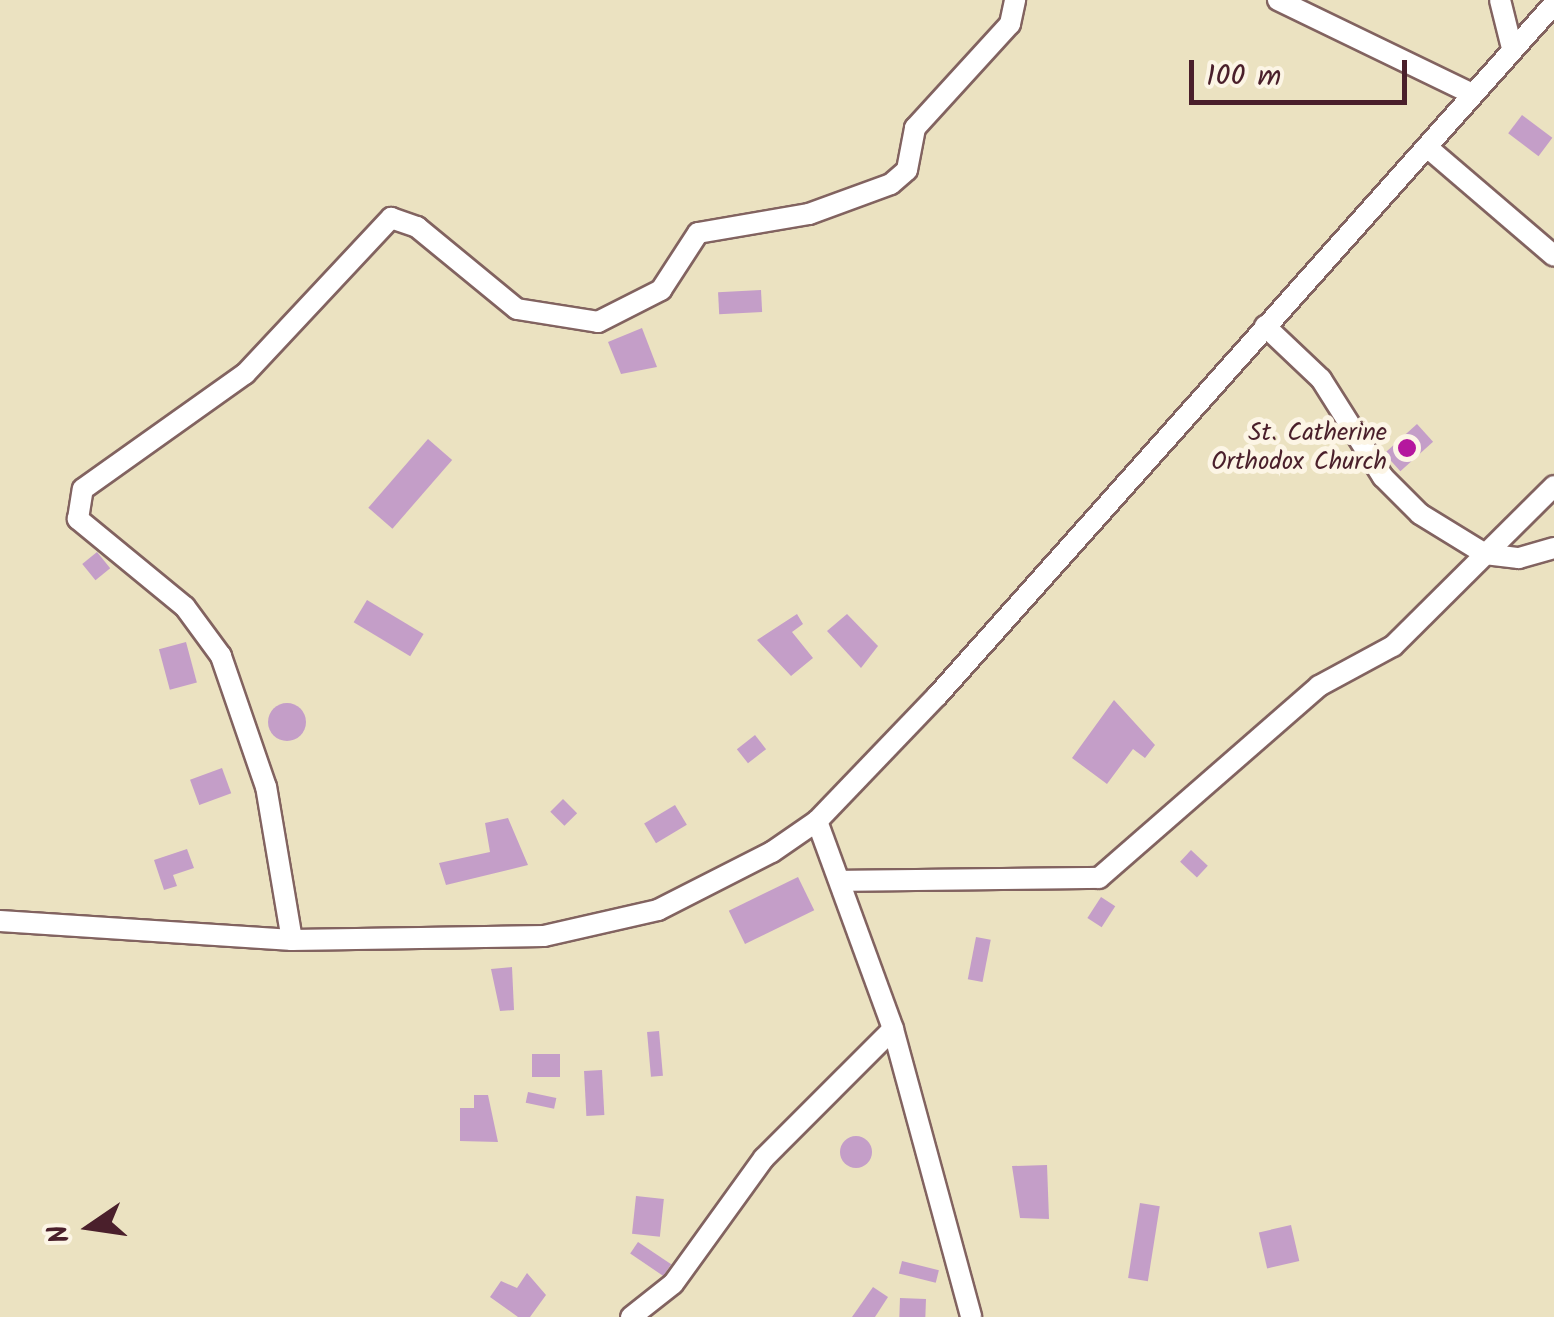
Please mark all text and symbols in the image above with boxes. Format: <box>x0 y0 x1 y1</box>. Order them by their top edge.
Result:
scale bar <box>1194 40 1412 102</box>
text: 100 m <box>1206 53 1281 101</box>
place label: St. Catherine Orthodox Church <box>1211 419 1387 478</box>
marker: St. Catherine Orthodox Church <box>1396 437 1418 459</box>
north arrow <box>40 1177 140 1277</box>
text: N <box>36 1220 84 1248</box>

